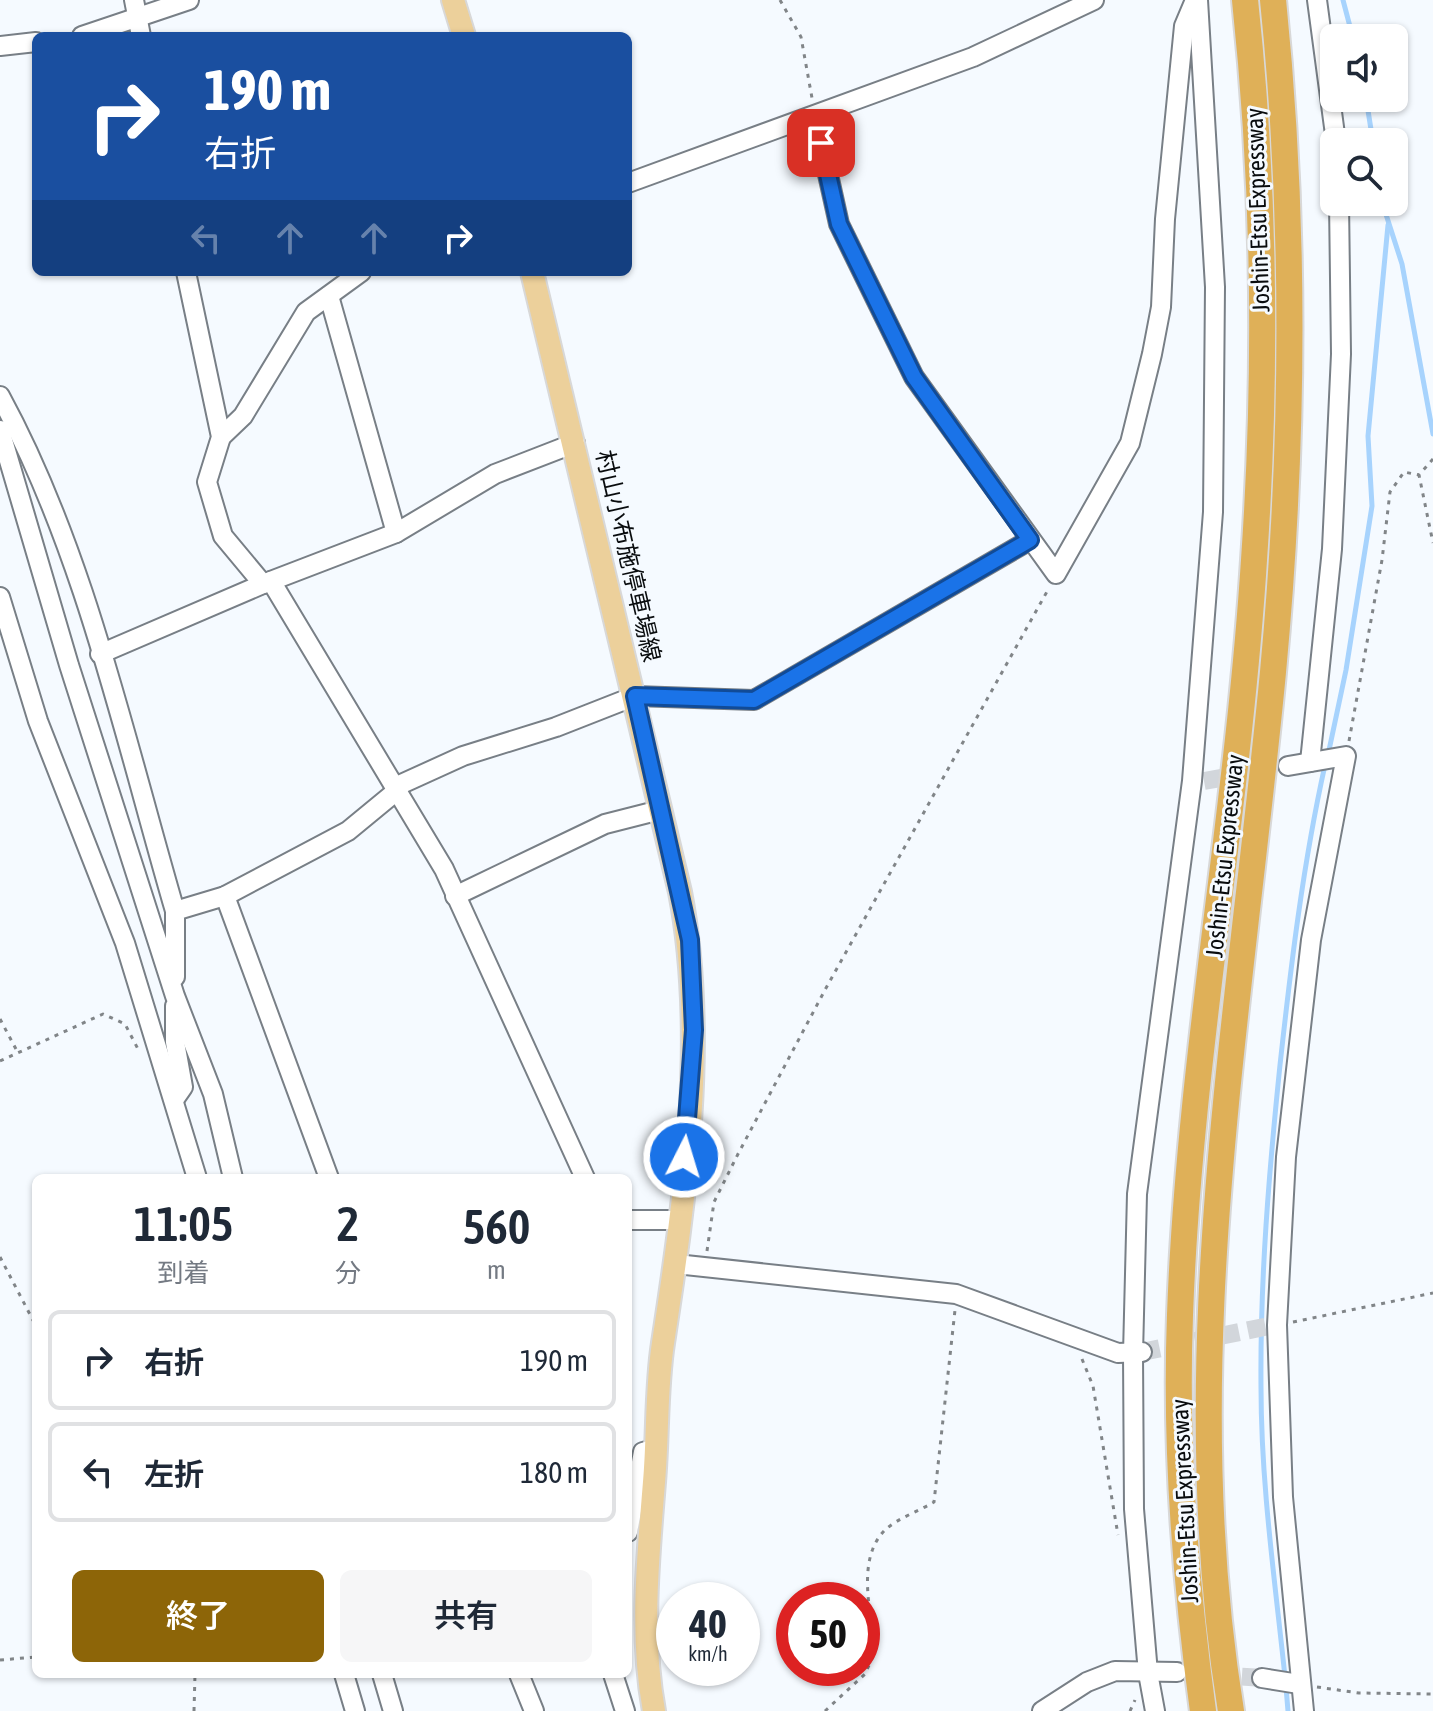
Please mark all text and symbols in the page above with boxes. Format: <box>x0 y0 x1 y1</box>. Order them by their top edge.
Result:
map controls <box>1320 24 1408 216</box>
button: sound <box>1320 24 1408 112</box>
text: 190 m <box>204 58 331 122</box>
icon: right <box>72 64 176 168</box>
street label: Joshin-Etsu Expressway <box>1240 107 1275 312</box>
pin <box>787 109 855 177</box>
icon: arrive <box>799 121 843 165</box>
button: search <box>1320 128 1408 216</box>
text: 右折 <box>204 132 276 174</box>
icon: left <box>184 216 228 260</box>
icon: ahead <box>268 216 312 260</box>
icon: ahead <box>352 216 396 260</box>
icon: right <box>436 216 480 260</box>
street label: 村山小布施停車場線 <box>591 448 666 664</box>
street label: Joshin-Etsu Expressway <box>1200 753 1249 959</box>
position arrow <box>642 1115 726 1199</box>
text: 11:05 <box>134 1196 233 1251</box>
text: 2 <box>337 1196 359 1251</box>
text: 560 <box>463 1199 530 1254</box>
text: m <box>487 1255 506 1285</box>
text: 到着 <box>157 1258 210 1288</box>
text: 分 <box>335 1258 361 1288</box>
icon: right <box>76 1338 120 1382</box>
text: 190 m <box>520 1343 588 1377</box>
text: 右折 <box>144 1345 204 1379</box>
street label: Joshin-Etsu Expressway <box>1166 1398 1203 1604</box>
icon: left <box>76 1450 120 1494</box>
text: 180 m <box>520 1455 588 1489</box>
text: 左折 <box>144 1457 204 1491</box>
button: 終了 <box>72 1570 324 1662</box>
button: 共有 <box>340 1570 592 1662</box>
speed limit sign: 50 <box>776 1582 880 1686</box>
text: 40 <box>689 1601 727 1646</box>
text: km/h <box>688 1642 728 1665</box>

